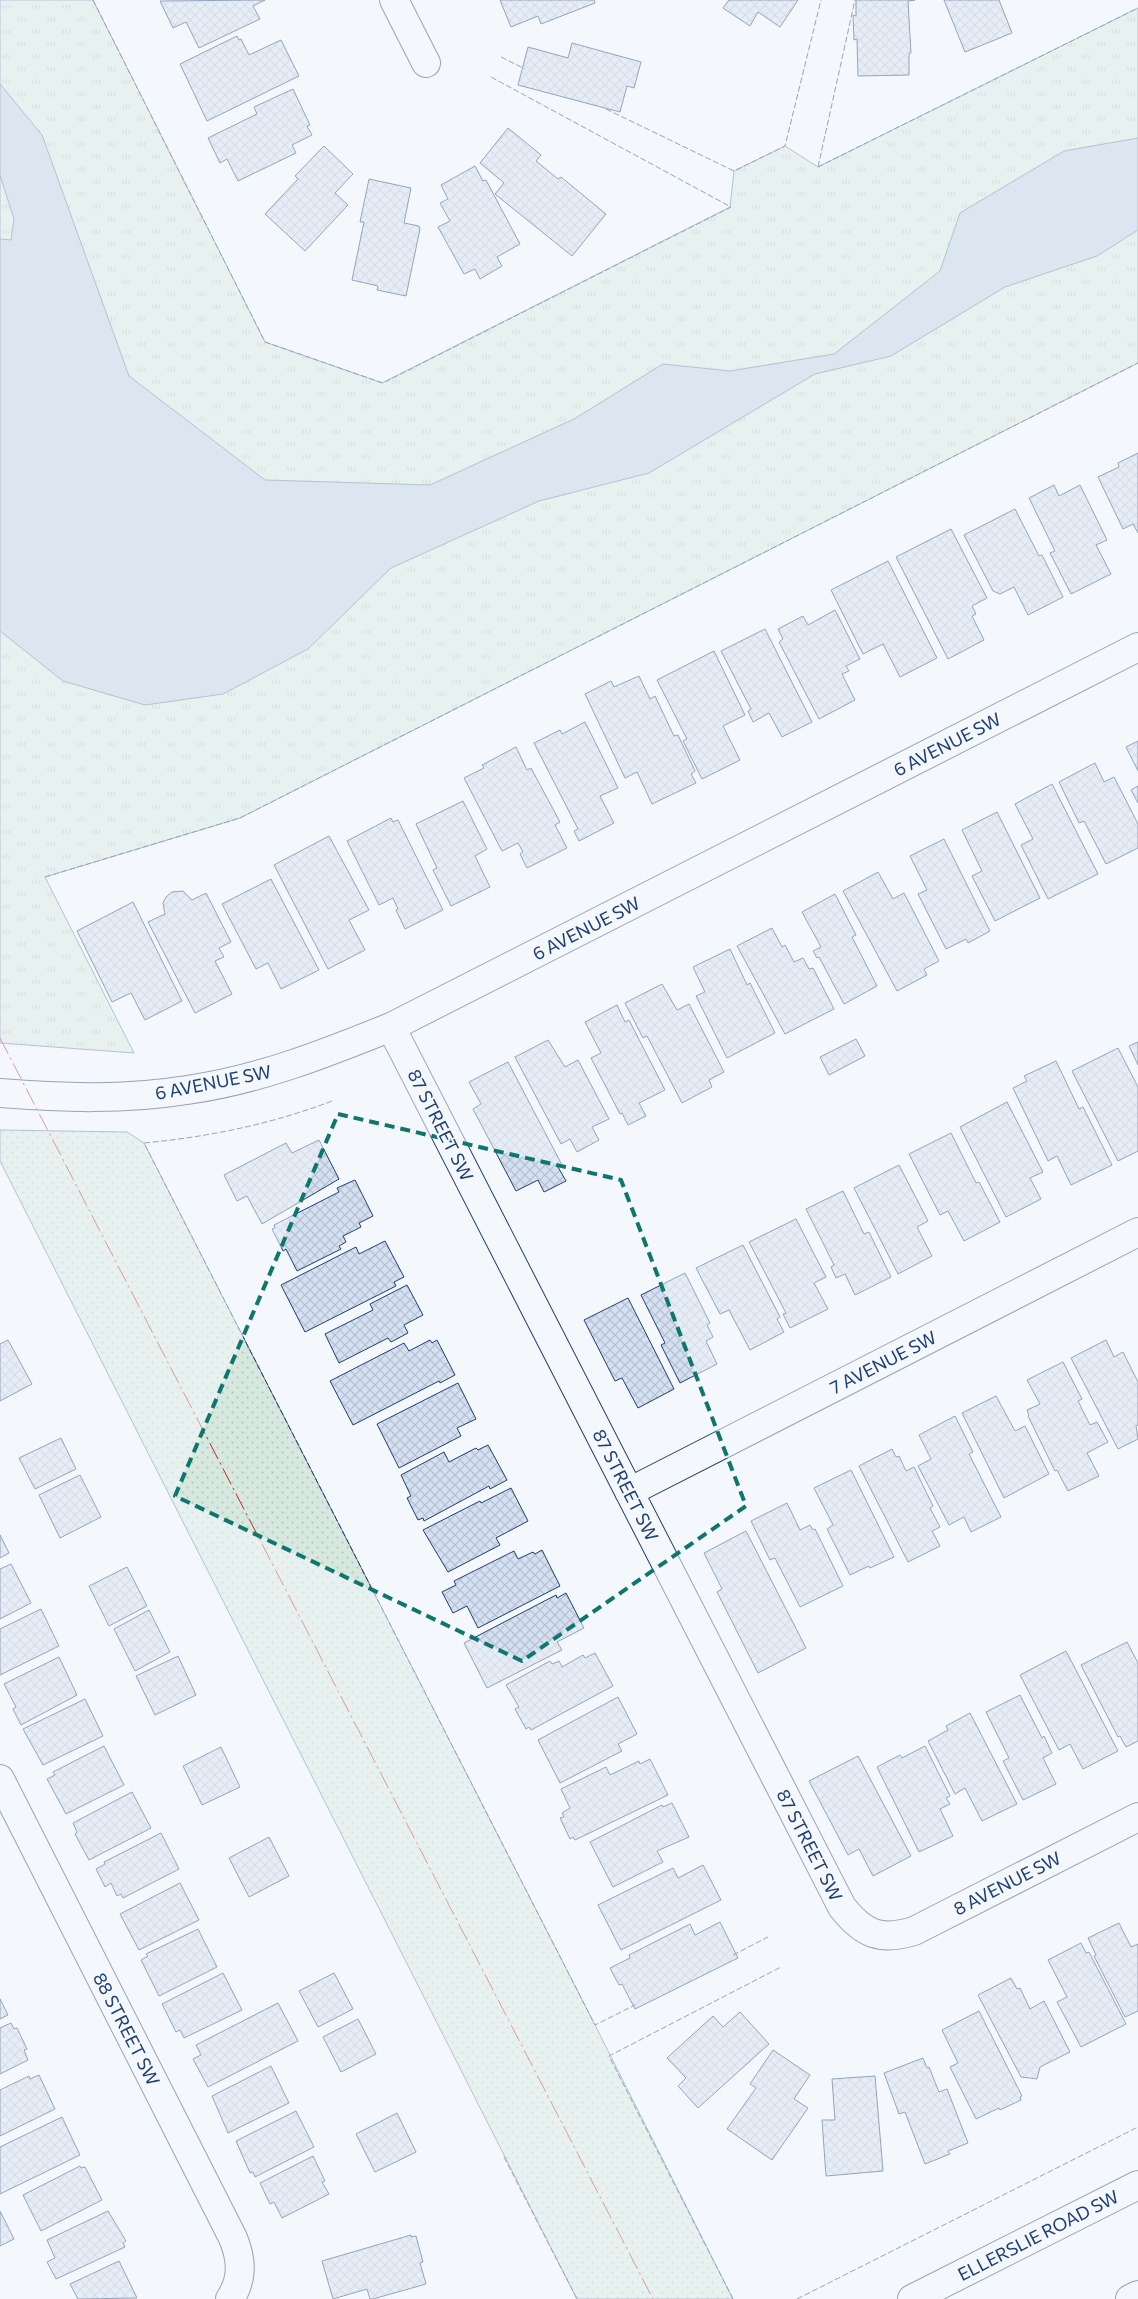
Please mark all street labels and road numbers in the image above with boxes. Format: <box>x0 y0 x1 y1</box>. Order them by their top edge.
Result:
street label: 6 AVENUE SW <box>889 707 1005 781</box>
street label: 6 AVENUE SW <box>528 891 644 965</box>
street label: 6 AVENUE SW <box>153 1060 273 1104</box>
street label: 87 STREET SW <box>403 1065 479 1185</box>
street label: 7 AVENUE SW <box>826 1326 940 1398</box>
street label: 87 STREET SW <box>588 1425 664 1545</box>
street label: 87 STREET SW <box>772 1785 848 1905</box>
street label: 8 AVENUE SW <box>949 1846 1065 1920</box>
street label: 88 STREET SW <box>89 1969 165 2089</box>
street label: ELLERSLIE ROAD SW <box>954 2185 1122 2285</box>

